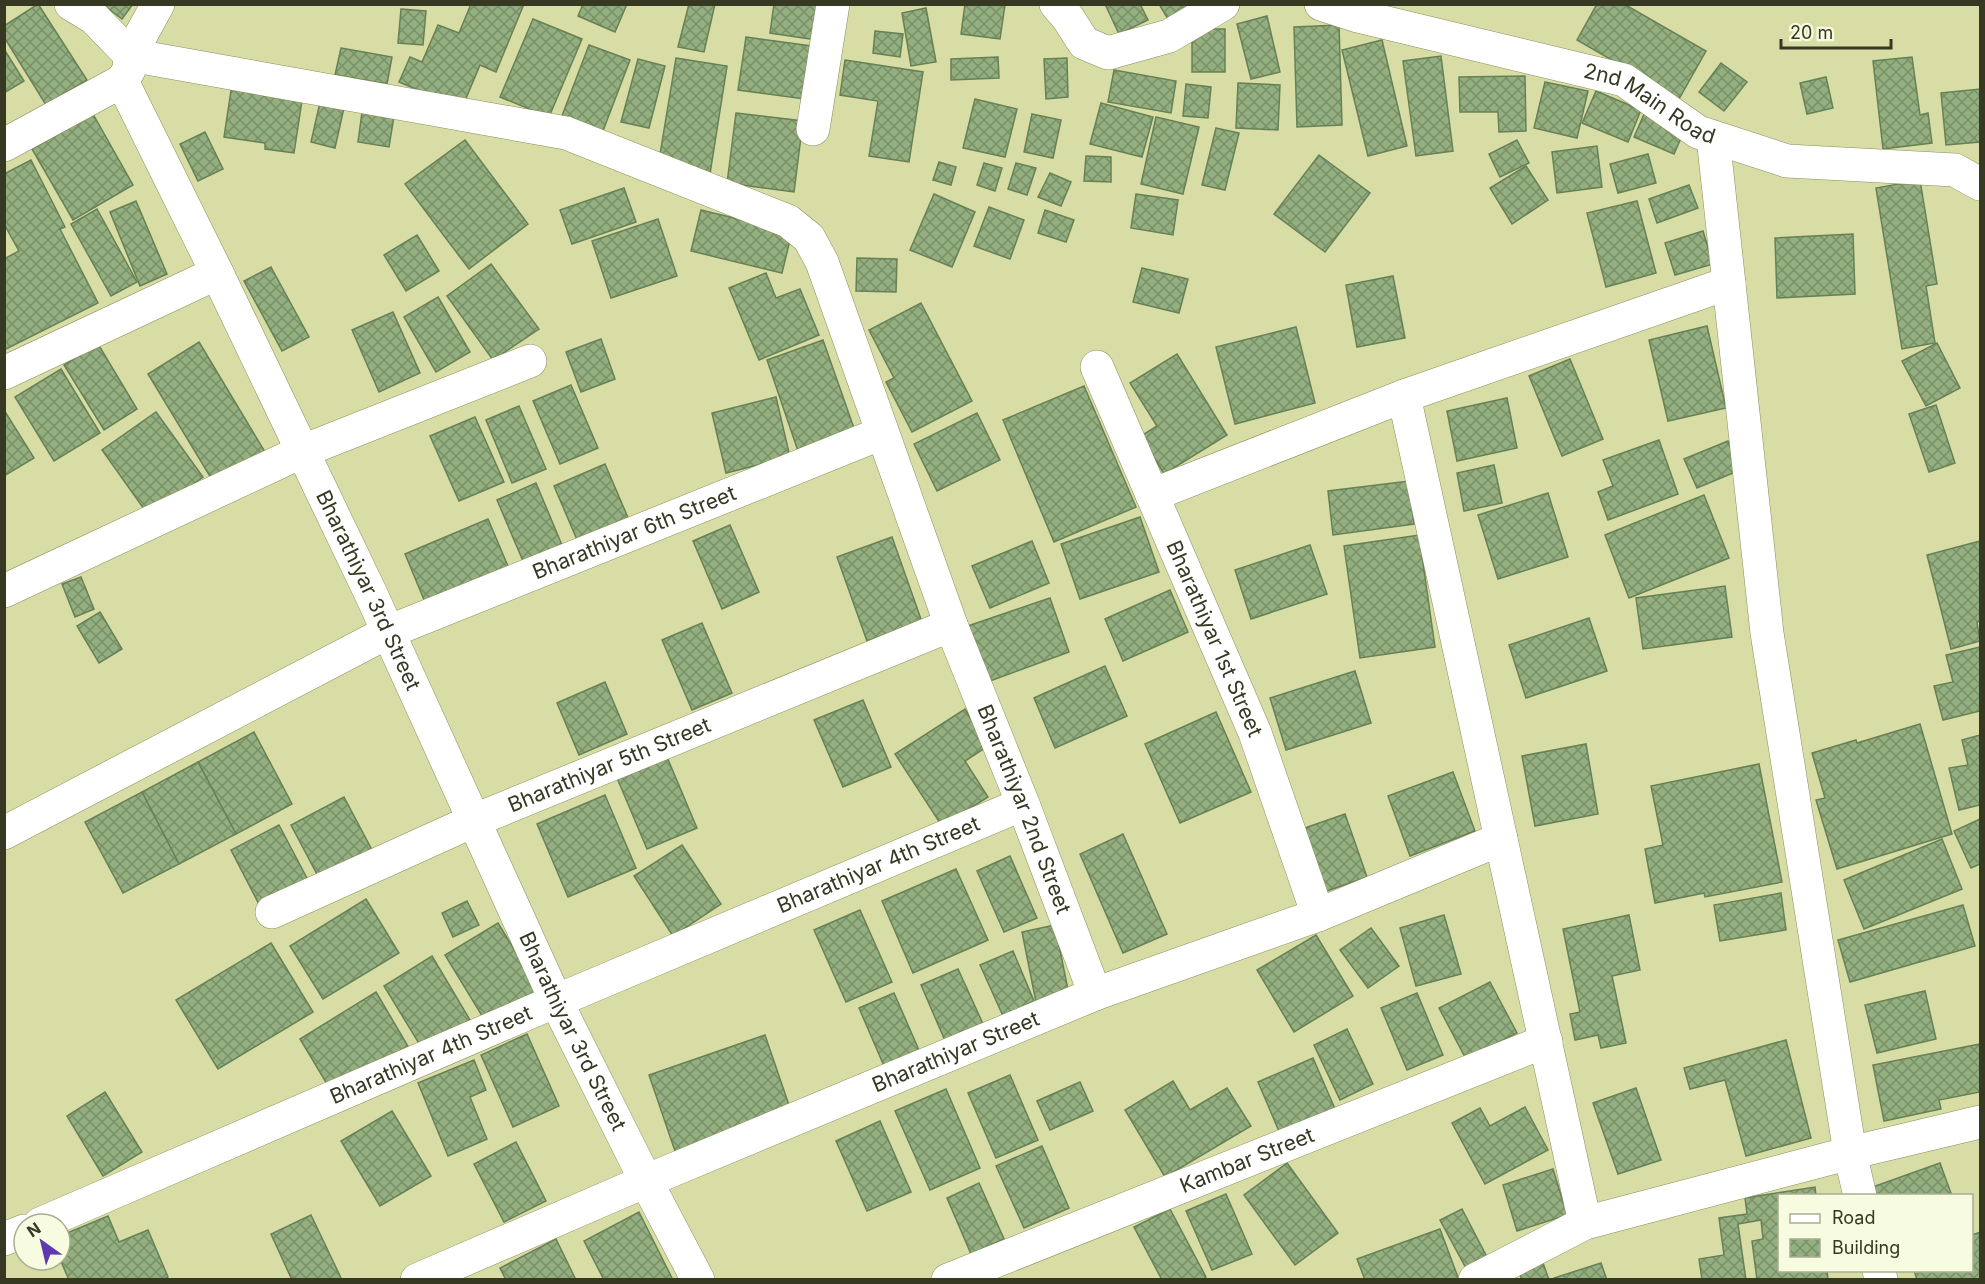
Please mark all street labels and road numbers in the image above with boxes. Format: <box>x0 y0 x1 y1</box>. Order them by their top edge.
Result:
street label: 2nd Main Road <box>1581 58 1719 149</box>
street label: Bharathiyar 6th Street <box>529 480 740 584</box>
street label: Bharathiyar 3rd Street <box>311 486 426 694</box>
street label: Bharathiyar 1st Street <box>1161 537 1268 741</box>
street label: Bharathiyar 2nd Street <box>972 701 1077 917</box>
street label: Bharathiyar 5th Street <box>504 712 714 817</box>
street label: Bharathiyar 4th Street <box>773 811 983 918</box>
street label: Bharathiyar 3rd Street <box>514 928 632 1135</box>
street label: Bharathiyar 4th Street <box>326 1000 536 1109</box>
street label: Bharathiyar Street <box>868 1006 1043 1097</box>
street label: Kambar Street <box>1176 1122 1318 1198</box>

